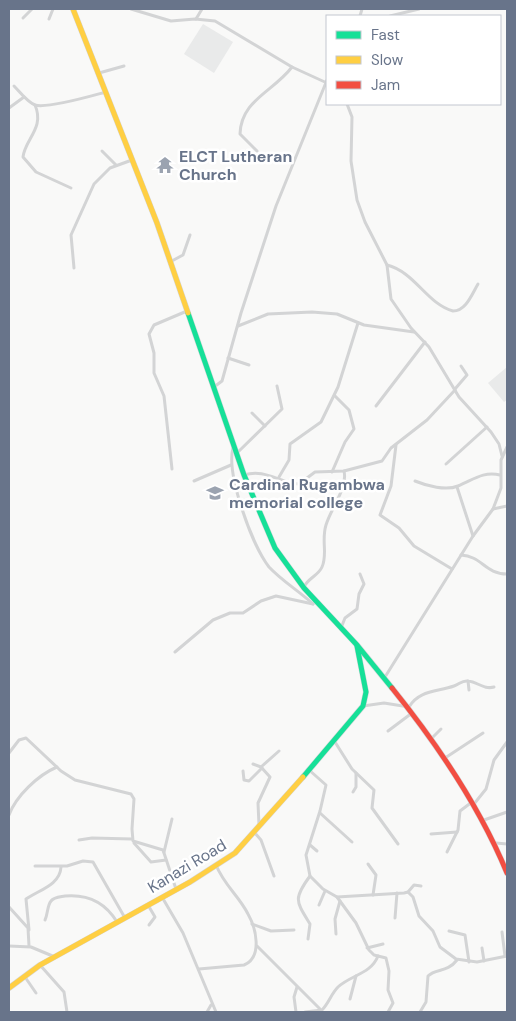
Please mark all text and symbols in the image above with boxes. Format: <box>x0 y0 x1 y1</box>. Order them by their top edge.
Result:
legend <box>326 15 501 105</box>
text: Fast <box>371 25 400 45</box>
text: Slow <box>371 50 404 70</box>
text: Jam <box>371 75 400 95</box>
place label: ELCT Lutheran Church <box>179 146 292 185</box>
temple icon: ELCT Lutheran Church <box>155 155 175 175</box>
place label: Cardinal Rugambwa memorial college <box>229 474 385 513</box>
school or university icon: Cardinal Rugambwa memorial college <box>205 483 225 503</box>
street label: Kanazi Road <box>144 834 230 898</box>

